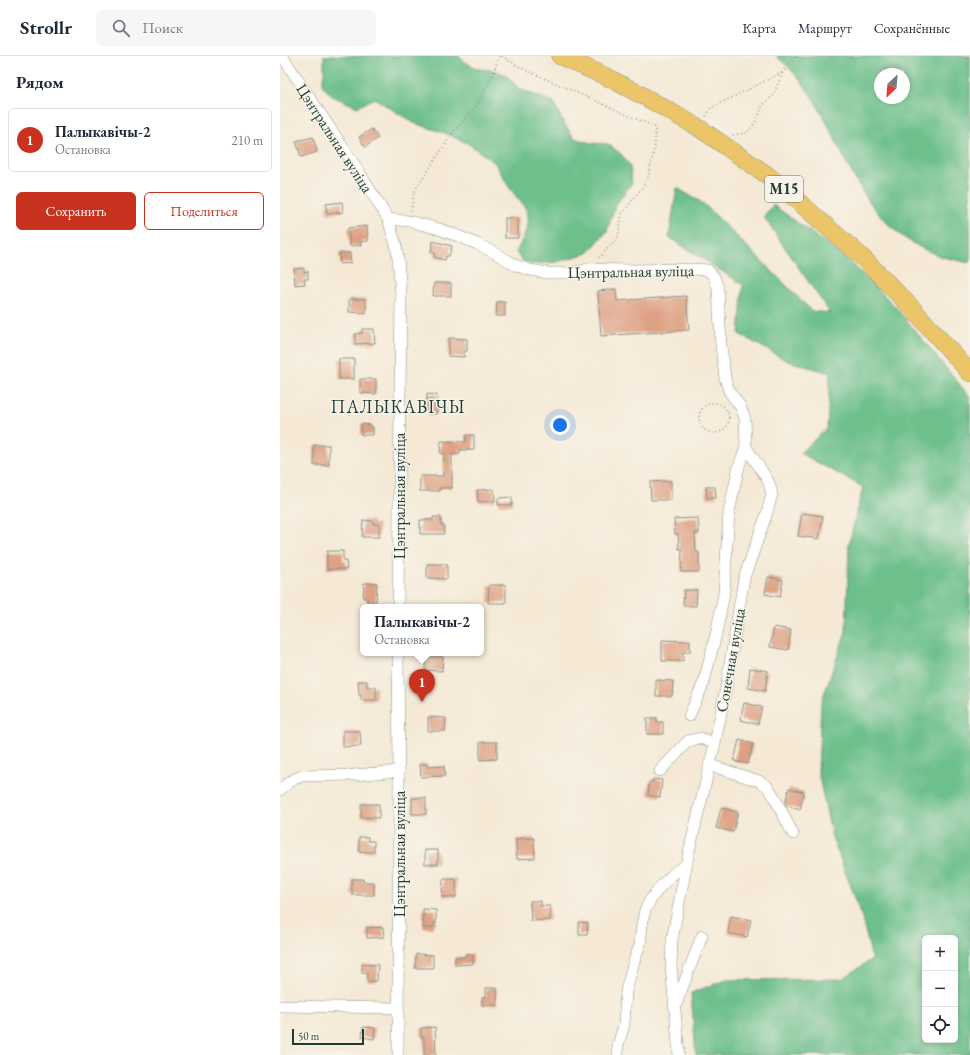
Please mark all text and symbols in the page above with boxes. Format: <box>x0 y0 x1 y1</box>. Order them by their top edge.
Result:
search box <box>96 10 376 46</box>
text: Strollr <box>20 15 72 40</box>
icon: search <box>110 17 132 39</box>
text: Поиск <box>142 18 183 37</box>
text: Карта <box>743 19 776 37</box>
text: Маршрут <box>798 19 852 37</box>
text: Сохранённые <box>874 19 950 37</box>
north arrow <box>874 68 910 104</box>
text: Рядом <box>16 71 64 93</box>
street label: Цэнтральная вуліца <box>291 79 378 198</box>
text: Палыкавічы-2 <box>55 122 151 141</box>
text: 1 <box>27 132 33 149</box>
text: 210 m <box>232 132 263 149</box>
text: Остановка <box>55 141 111 158</box>
road number: М15 <box>765 176 803 202</box>
button: Сохранить <box>16 192 136 230</box>
button: Поделиться <box>144 192 264 230</box>
street label: Цэнтральная вуліца <box>568 260 695 283</box>
district label: ПАЛЫКАВІЧЫ <box>331 395 465 418</box>
your location <box>550 415 570 435</box>
street label: Цэнтральная вуліца <box>389 432 410 559</box>
popup <box>360 604 484 656</box>
street label: Сонечная вуліца <box>711 606 750 714</box>
text: Палыкавічы-2 <box>374 612 470 631</box>
text: Остановка <box>374 631 430 648</box>
pin: 1 <box>409 669 435 702</box>
street label: Цэнтральная вуліца <box>389 790 410 917</box>
map controls <box>922 935 958 1043</box>
button: + <box>922 935 958 971</box>
button: − <box>922 971 958 1007</box>
button: locate <box>922 1007 958 1043</box>
scale bar <box>292 1027 364 1046</box>
text: 50 m <box>298 1029 319 1043</box>

